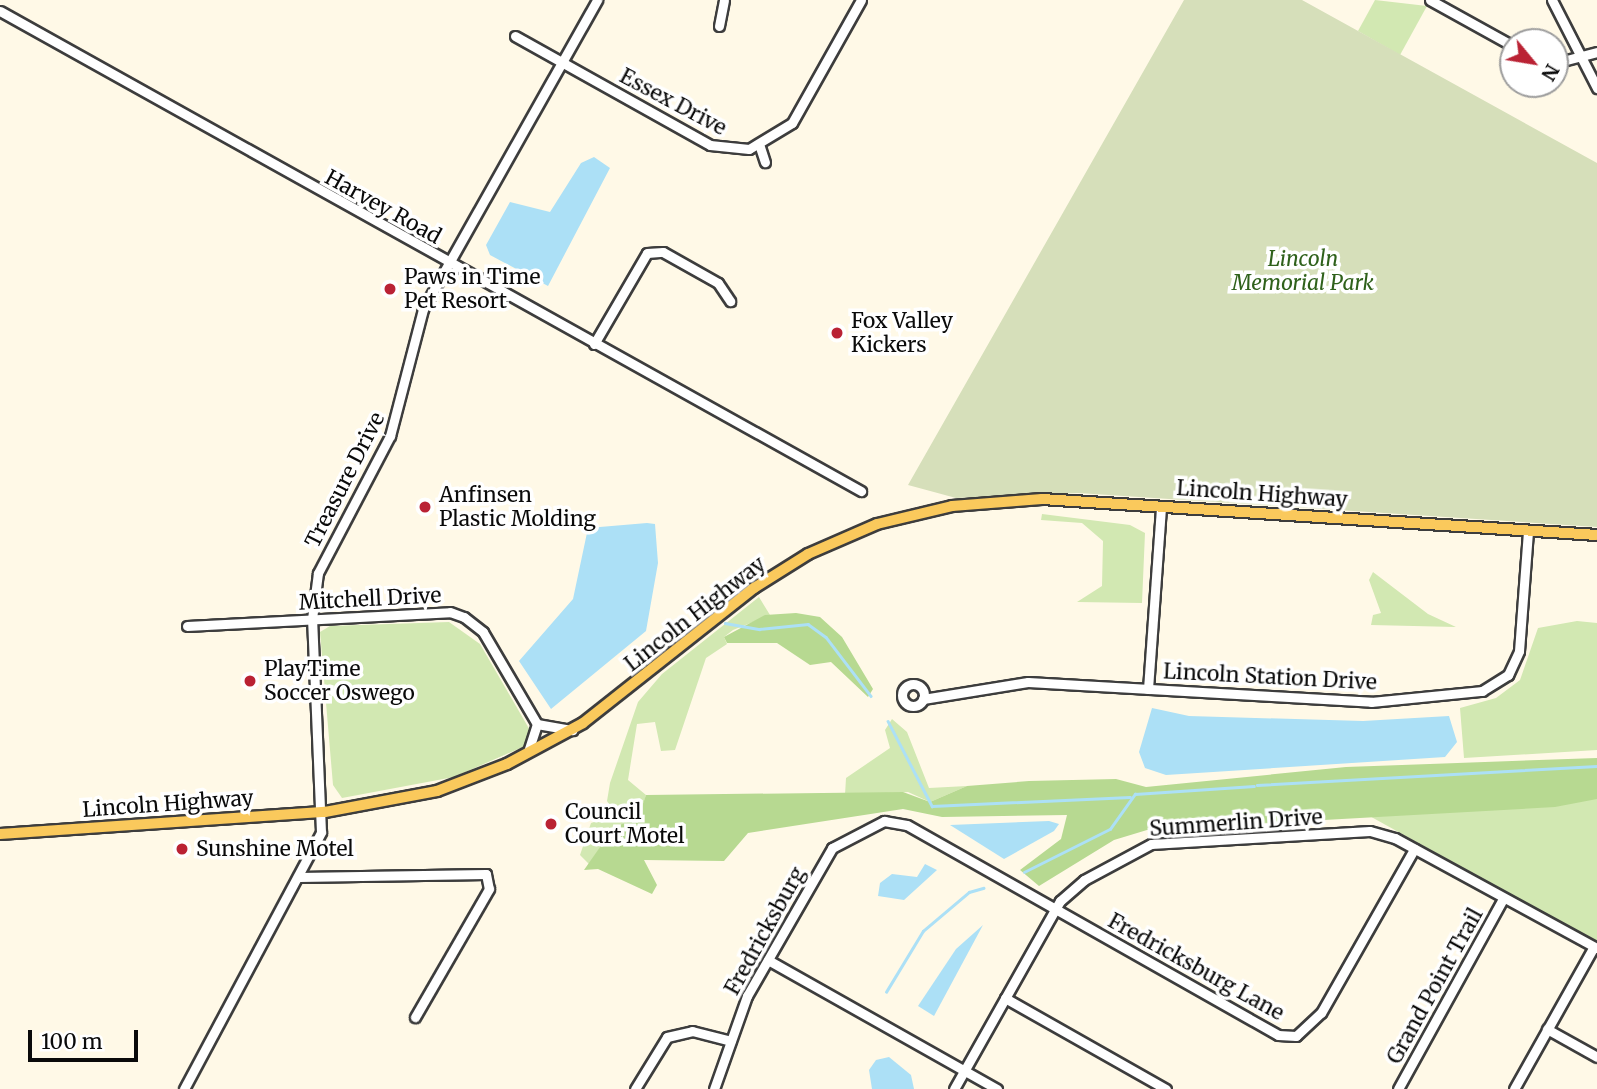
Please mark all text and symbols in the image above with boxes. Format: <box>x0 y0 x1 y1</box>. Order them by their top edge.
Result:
north arrow <box>1499 28 1569 98</box>
text: N <box>1536 60 1565 85</box>
street label: Essex Drive <box>615 63 731 141</box>
street label: Harvey Road <box>321 165 445 249</box>
park label: Lincoln Memorial Park <box>1232 246 1374 296</box>
place label: Paws in Time Pet Resort <box>404 264 540 314</box>
marker: Paws in Time Pet Resort <box>382 281 398 297</box>
place label: Fox Valley Kickers <box>851 308 953 358</box>
marker: Fox Valley Kickers <box>829 325 845 341</box>
street label: Treasure Drive <box>300 408 390 552</box>
street label: Lincoln Highway <box>1176 475 1348 513</box>
place label: Anfinsen Plastic Molding <box>439 482 596 532</box>
marker: Anfinsen Plastic Molding <box>417 499 433 515</box>
street label: Lincoln Highway <box>620 551 770 677</box>
street label: Mitchell Drive <box>298 583 442 615</box>
place label: PlayTime Soccer Oswego <box>264 656 415 706</box>
street label: Lincoln Station Drive <box>1163 659 1377 695</box>
marker: PlayTime Soccer Oswego <box>242 673 258 689</box>
street label: Lincoln Highway <box>82 785 254 823</box>
place label: Council Court Motel <box>565 799 684 849</box>
street label: Summerlin Drive <box>1149 804 1323 842</box>
marker: Council Court Motel <box>543 816 559 832</box>
place label: Sunshine Motel <box>196 836 354 862</box>
marker: Sunshine Motel <box>174 841 190 857</box>
street label: Fredricksburg <box>719 863 811 999</box>
street label: Grand Point Trail <box>1382 904 1488 1068</box>
street label: Fredricksburg Lane <box>1104 908 1288 1026</box>
scale bar <box>32 1016 142 1060</box>
text: 100 m <box>41 1028 103 1055</box>

